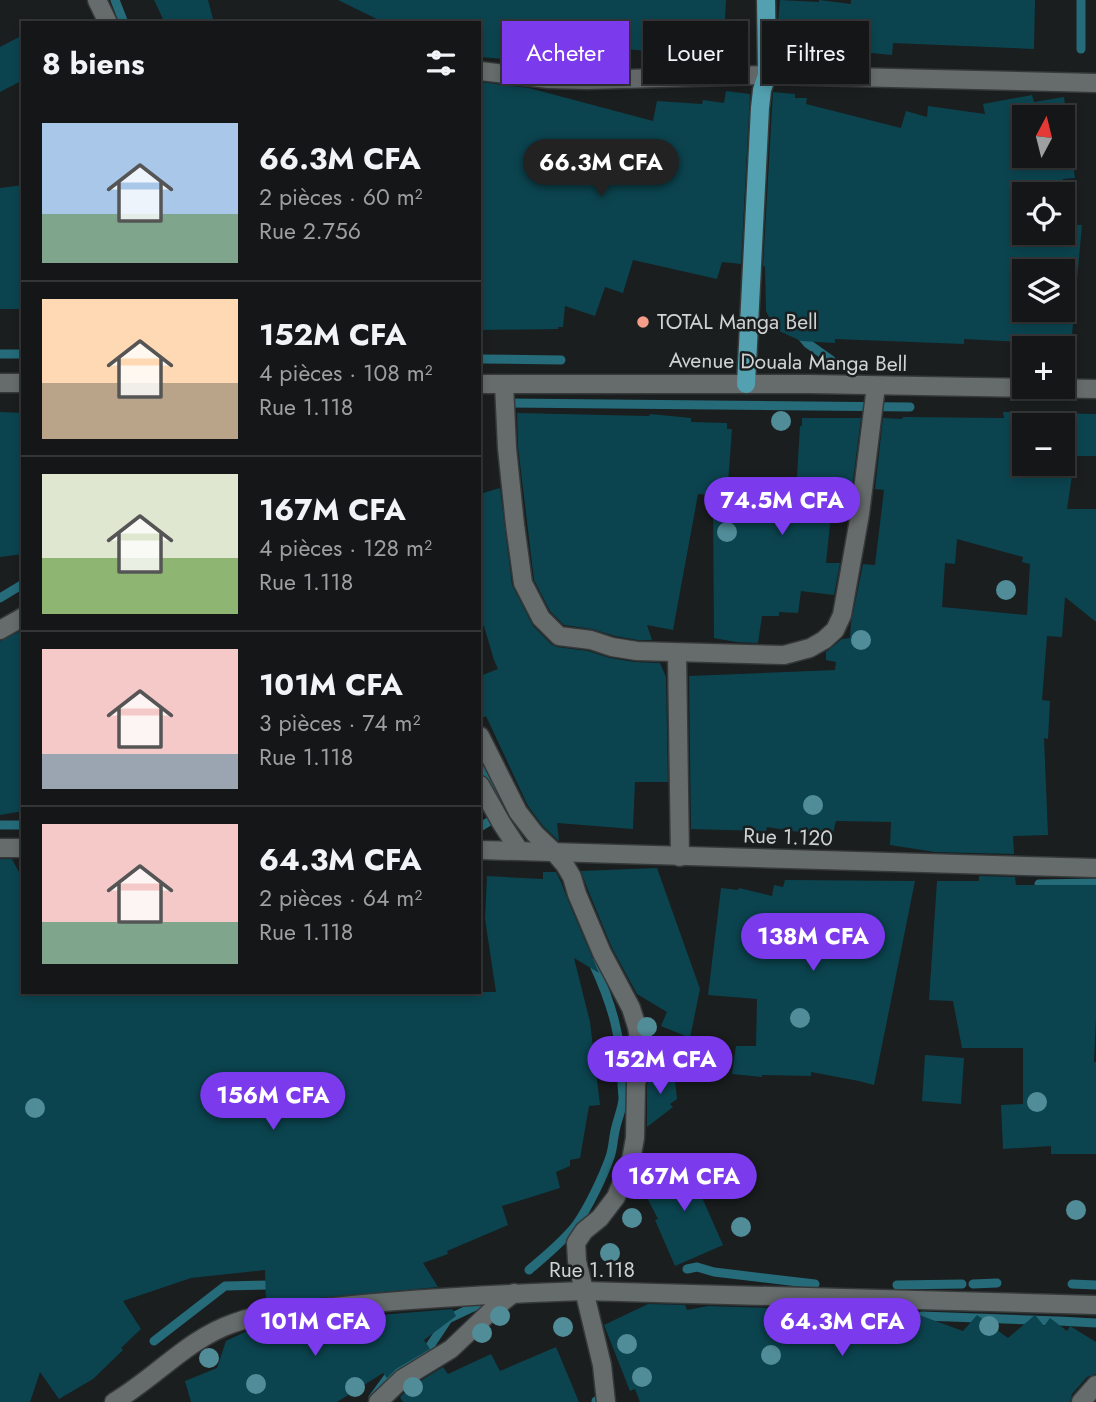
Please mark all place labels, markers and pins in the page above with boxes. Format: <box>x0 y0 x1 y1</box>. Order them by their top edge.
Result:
pin: 66.3M CFA <box>521 140 681 199</box>
place label: TOTAL Manga Bell <box>657 307 818 337</box>
marker: TOTAL Manga Bell <box>635 314 651 330</box>
pin: 74.5M CFA <box>702 477 862 537</box>
pin: 138M CFA <box>741 914 885 973</box>
pin: 152M CFA <box>588 1036 732 1096</box>
pin: 156M CFA <box>201 1072 345 1132</box>
pin: 167M CFA <box>612 1154 756 1213</box>
pin: 101M CFA <box>243 1298 387 1358</box>
pin: 64.3M CFA <box>762 1298 922 1358</box>

